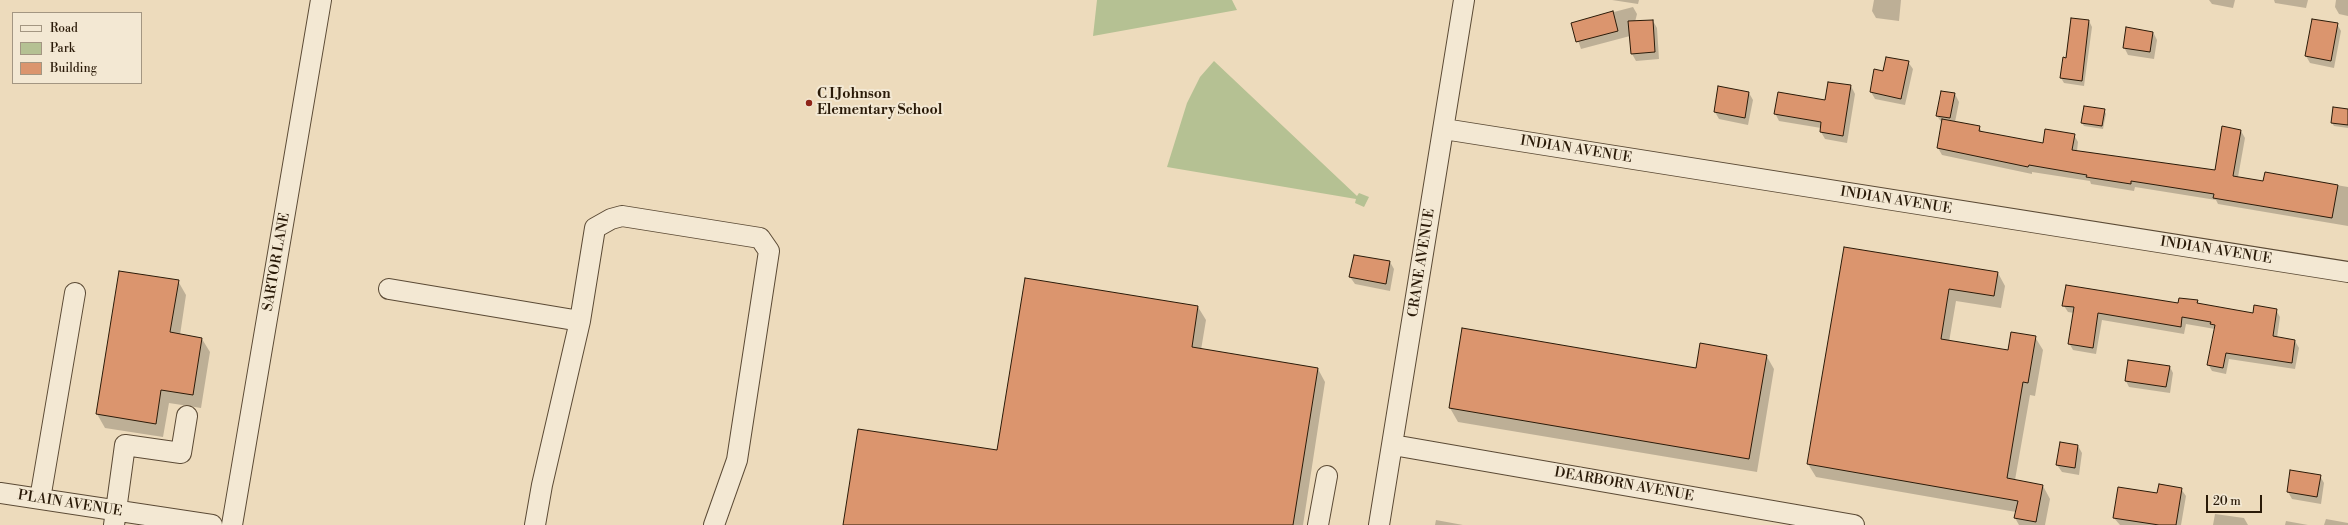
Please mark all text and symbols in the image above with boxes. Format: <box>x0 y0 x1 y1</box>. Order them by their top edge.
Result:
legend <box>12 12 142 84</box>
text: Road <box>50 21 78 36</box>
text: Park <box>50 41 75 56</box>
text: Building <box>50 61 97 76</box>
place label: C I Johnson Elementary School <box>817 87 942 120</box>
marker: C I Johnson Elementary School <box>804 98 814 108</box>
street label: INDIAN AVENUE <box>1519 133 1633 167</box>
street label: INDIAN AVENUE <box>1839 184 1953 218</box>
street label: CRANE AVENUE <box>1405 207 1439 319</box>
street label: SARTOR LANE <box>260 211 294 313</box>
street label: INDIAN AVENUE <box>2159 234 2273 268</box>
street label: DEARBORN AVENUE <box>1553 464 1695 506</box>
street label: PLAIN AVENUE <box>17 487 123 521</box>
scale bar <box>2208 487 2264 513</box>
text: 20 m <box>2213 494 2241 509</box>

